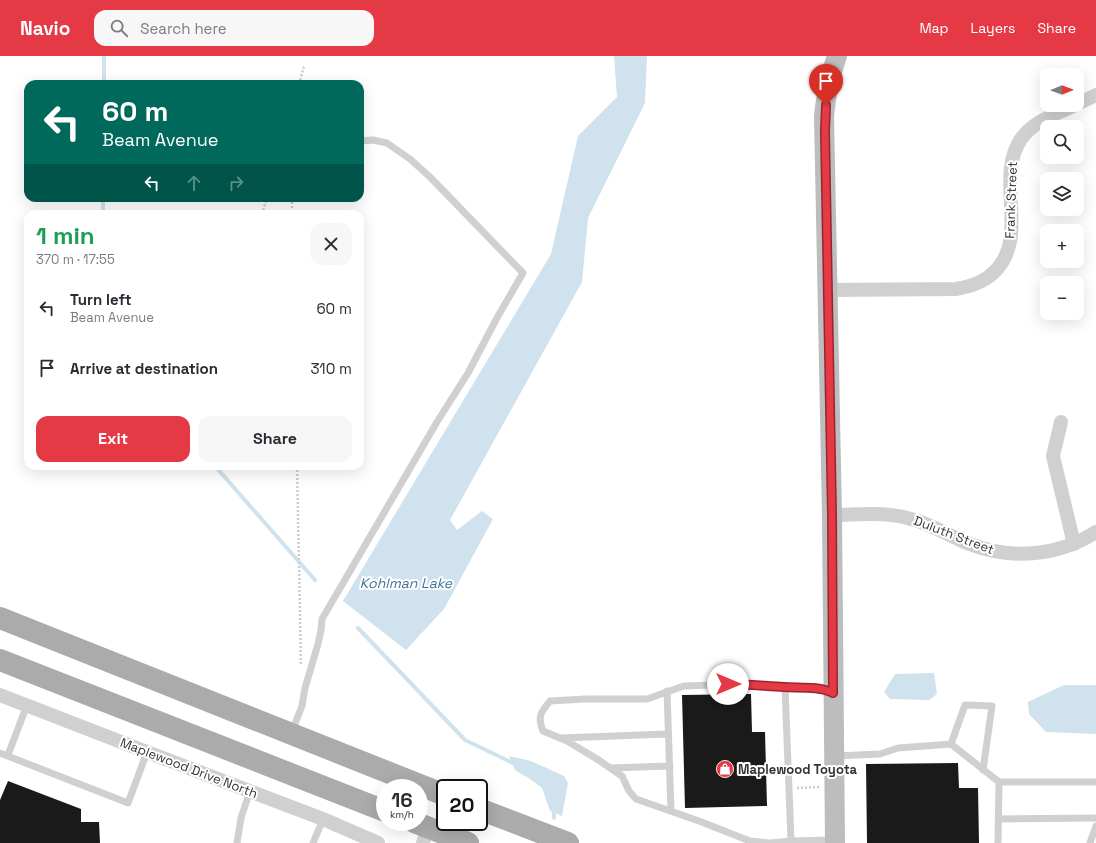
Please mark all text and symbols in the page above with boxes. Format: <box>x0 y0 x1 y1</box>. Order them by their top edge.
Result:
search box <box>94 10 374 46</box>
text: Navio <box>20 16 70 41</box>
icon: search <box>108 17 130 39</box>
text: Search here <box>140 19 227 38</box>
text: Map <box>919 19 949 37</box>
text: Layers <box>971 19 1015 37</box>
text: Share <box>1037 19 1076 37</box>
pin <box>809 64 843 105</box>
north arrow <box>1040 68 1084 112</box>
map controls <box>1040 68 1084 320</box>
icon: arrive <box>815 70 837 92</box>
text: 60 m <box>102 93 168 129</box>
icon: left <box>36 96 88 148</box>
button: search <box>1040 120 1084 164</box>
text: Beam Avenue <box>102 128 218 151</box>
street label: Frank Street <box>1001 161 1021 239</box>
icon: left <box>141 172 163 194</box>
icon: ahead <box>183 172 205 194</box>
icon: right <box>225 172 247 194</box>
button: layers <box>1040 172 1084 216</box>
text: 1 min <box>36 220 95 251</box>
button: close <box>310 223 352 265</box>
button: + <box>1040 224 1084 268</box>
text: 370 m · 17:55 <box>36 251 115 268</box>
button: − <box>1040 276 1084 320</box>
text: Turn left <box>70 290 132 309</box>
icon: left <box>36 297 58 319</box>
text: 60 m <box>316 299 352 318</box>
text: Beam Avenue <box>70 309 154 326</box>
icon: arrive <box>36 357 58 379</box>
text: Arrive at destination <box>70 359 218 378</box>
text: 310 m <box>311 359 352 378</box>
button: Exit <box>36 416 190 462</box>
button: Share <box>198 416 352 462</box>
street label: Duluth Street <box>911 512 997 558</box>
water label: Kohlman Lake <box>360 574 453 592</box>
position arrow <box>707 663 749 705</box>
street label: Maplewood Drive North <box>118 734 260 802</box>
shop icon: Maplewood Toyota <box>715 759 735 779</box>
place label: Maplewood Toyota <box>738 761 858 778</box>
speed limit sign: 20 <box>436 779 488 831</box>
text: 16 <box>391 787 413 813</box>
text: km/h <box>390 808 414 821</box>

